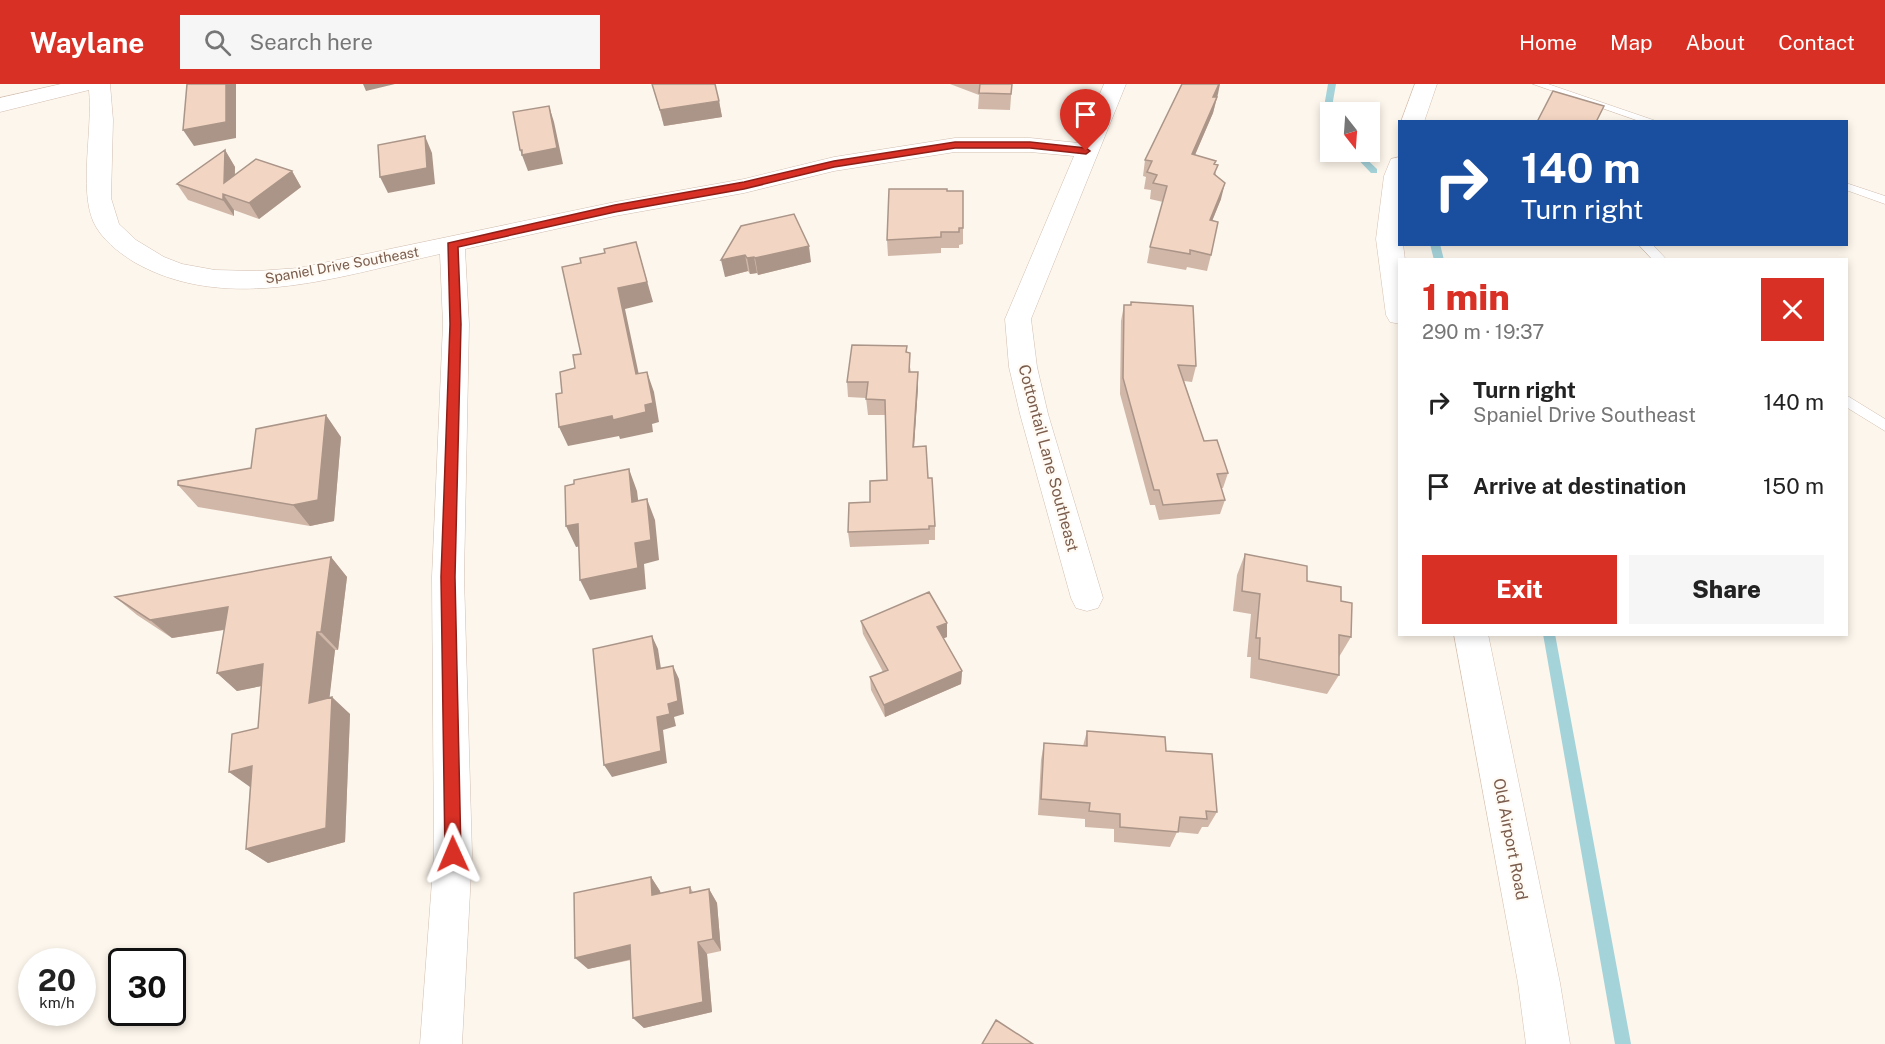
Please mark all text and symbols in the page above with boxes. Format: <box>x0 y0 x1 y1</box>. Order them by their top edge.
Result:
search box <box>180 15 600 69</box>
text: Waylane <box>30 26 144 59</box>
icon: search <box>201 26 234 59</box>
text: Search here <box>249 29 373 55</box>
text: Home <box>1519 30 1577 55</box>
text: Map <box>1610 30 1653 55</box>
text: About <box>1686 30 1745 55</box>
text: Contact <box>1778 30 1855 55</box>
pin <box>1060 89 1111 151</box>
icon: arrive <box>1069 98 1102 131</box>
north arrow <box>1320 102 1380 162</box>
map controls <box>1320 102 1380 162</box>
text: 140 m <box>1521 143 1641 192</box>
icon: right <box>1422 144 1500 222</box>
text: Turn right <box>1521 193 1644 225</box>
street label: Spaniel Drive Southeast <box>264 244 420 286</box>
text: 1 min <box>1422 276 1510 318</box>
button: close <box>1761 278 1824 341</box>
text: 290 m · 19:37 <box>1422 320 1544 344</box>
street label: Cottontail Lane Southeast <box>1014 362 1083 554</box>
text: Turn right <box>1473 377 1576 403</box>
icon: right <box>1422 386 1455 419</box>
text: 140 m <box>1763 389 1824 415</box>
text: Spaniel Drive Southeast <box>1473 403 1696 427</box>
icon: arrive <box>1422 470 1455 503</box>
text: Arrive at destination <box>1473 473 1686 499</box>
text: 150 m <box>1763 473 1824 499</box>
button: Exit <box>1422 555 1617 624</box>
button: Share <box>1629 555 1824 624</box>
street label: Old Airport Road <box>1489 777 1532 902</box>
position arrow <box>421 822 485 886</box>
speed limit sign: 30 <box>108 948 186 1026</box>
text: 20 <box>38 962 76 998</box>
text: km/h <box>39 994 75 1011</box>

